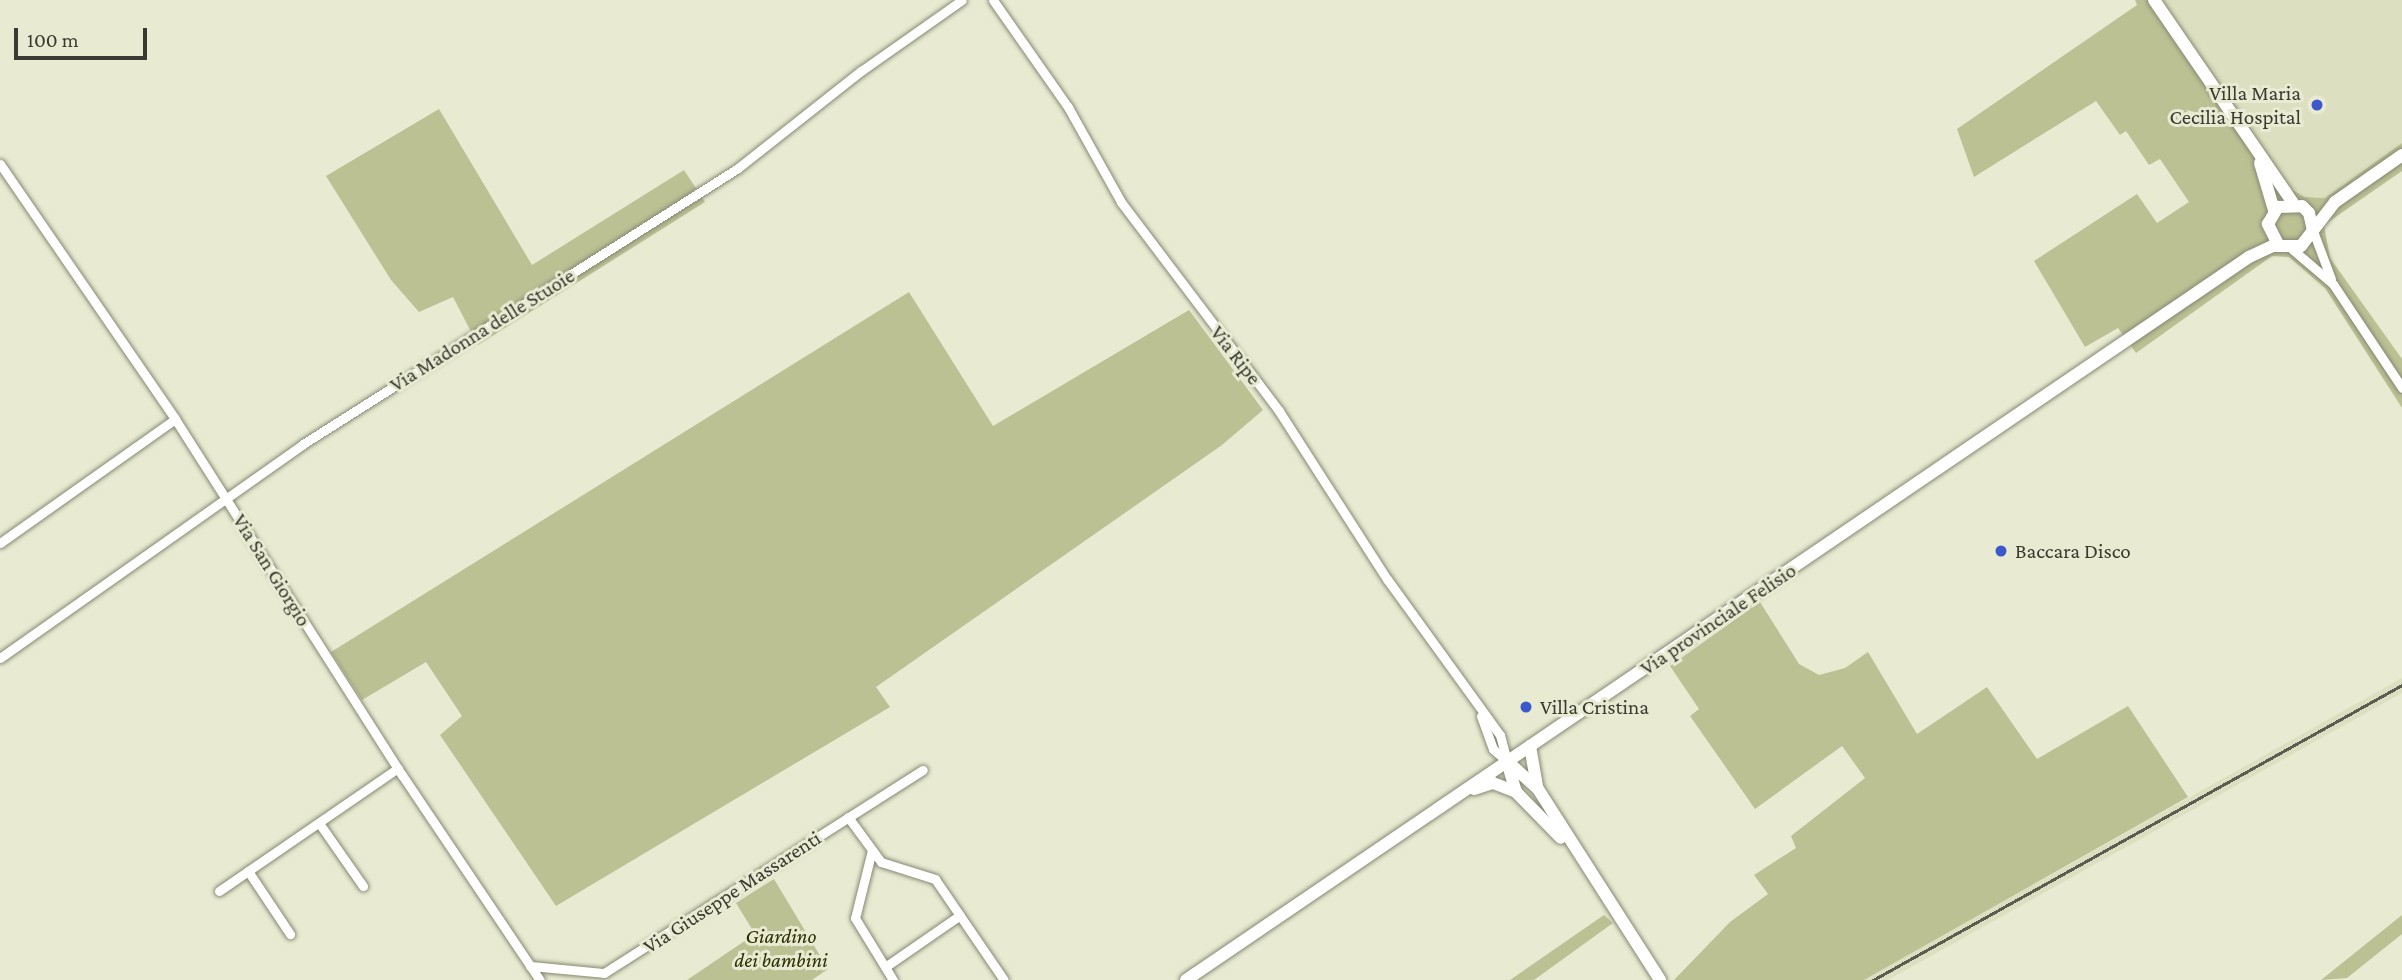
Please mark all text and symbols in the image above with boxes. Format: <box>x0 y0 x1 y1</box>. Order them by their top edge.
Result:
scale bar <box>18 14 150 58</box>
text: 100 m <box>27 28 79 52</box>
place label: Villa Maria Cecilia Hospital <box>2170 80 2301 130</box>
marker: Villa Maria Cecilia Hospital <box>2307 95 2327 115</box>
street label: Via Madonna delle Stuoie <box>385 263 579 397</box>
street label: Via Ripe <box>1205 320 1267 390</box>
street label: Via San Giorgio <box>227 509 317 631</box>
place label: Baccara Disco <box>2015 538 2131 564</box>
marker: Baccara Disco <box>1993 543 2009 559</box>
street label: Via provinciale Felisio <box>1635 557 1801 681</box>
place label: Villa Cristina <box>1540 694 1649 720</box>
marker: Villa Cristina <box>1518 699 1534 715</box>
street label: Via Giuseppe Massarenti <box>638 825 826 959</box>
park label: Giardino dei bambini <box>734 923 828 973</box>

